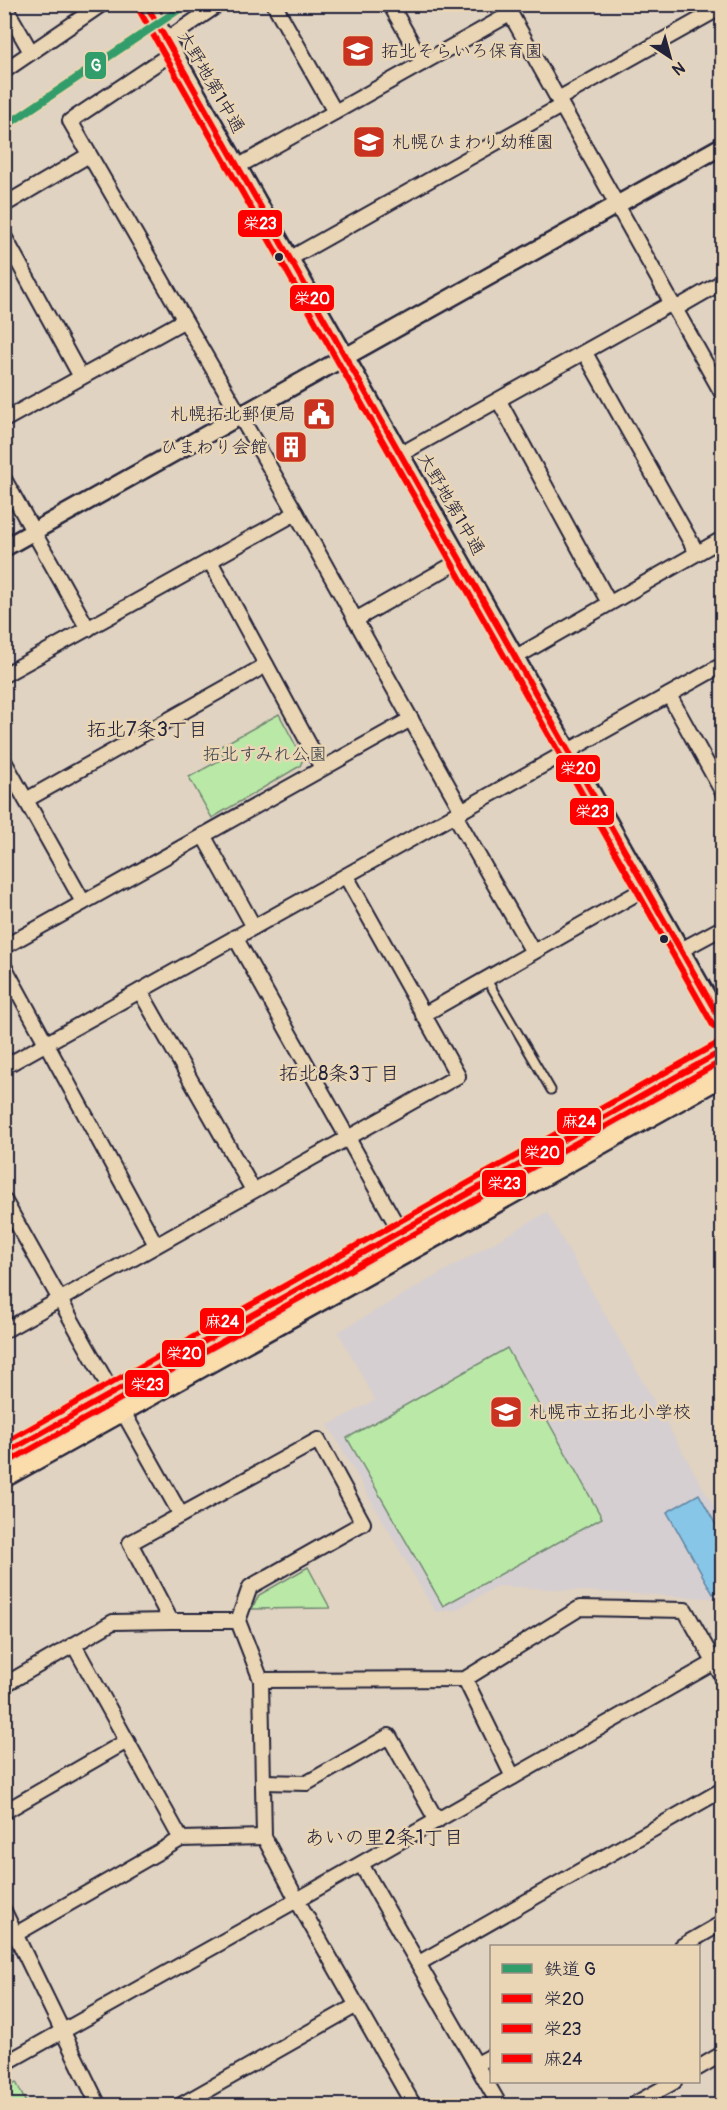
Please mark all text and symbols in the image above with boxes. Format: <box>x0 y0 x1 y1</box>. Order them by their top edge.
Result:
street label: 大野地第1中通 <box>172 26 250 138</box>
north arrow <box>640 27 700 87</box>
school or university icon: 拓北そらいろ保育園 <box>340 33 376 69</box>
place label: 拓北そらいろ保育園 <box>381 40 543 63</box>
line badge: G <box>84 51 107 80</box>
text: G <box>91 56 102 76</box>
text: N <box>668 57 688 80</box>
school or university icon: 札幌ひまわり幼稚園 <box>351 124 387 160</box>
place label: 札幌ひまわり幼稚園 <box>392 131 554 154</box>
line badge: 栄23 <box>237 209 283 238</box>
text: 栄23 <box>243 214 277 234</box>
unlabelled marker <box>273 251 285 263</box>
line badge: 栄20 <box>289 284 335 312</box>
text: 栄20 <box>294 289 330 309</box>
public building icon: 札幌拓北郵便局 <box>301 396 337 432</box>
place label: 札幌拓北郵便局 <box>170 403 296 426</box>
building icon: ひまわり会館 <box>273 429 309 465</box>
place label: ひまわり会館 <box>160 436 268 459</box>
street label: 大野地第1中通 <box>412 448 490 560</box>
district label: 拓北7条3丁目 <box>86 717 208 742</box>
park label: 拓北すみれ公園 <box>203 743 327 766</box>
line badge: 栄20 <box>555 754 601 783</box>
text: 栄20 <box>560 759 596 779</box>
line badge: 栄23 <box>569 797 615 826</box>
text: 栄23 <box>575 802 609 822</box>
unlabelled marker <box>658 933 670 945</box>
district label: 拓北8条3丁目 <box>278 1061 400 1086</box>
line badge: 麻24 <box>556 1107 602 1135</box>
text: 麻24 <box>562 1112 597 1132</box>
line badge: 栄20 <box>520 1137 565 1166</box>
text: 栄20 <box>524 1143 560 1163</box>
line badge: 栄23 <box>481 1169 527 1198</box>
text: 栄23 <box>487 1174 521 1194</box>
line badge: 麻24 <box>199 1307 245 1335</box>
text: 麻24 <box>205 1312 240 1332</box>
line badge: 栄20 <box>161 1339 206 1368</box>
text: 栄20 <box>166 1344 202 1364</box>
line badge: 栄23 <box>124 1369 170 1398</box>
text: 栄23 <box>130 1375 164 1395</box>
school or university icon: 札幌市立拓北小学校 <box>488 1394 524 1430</box>
place label: 札幌市立拓北小学校 <box>529 1401 691 1424</box>
district label: あいの里2条1丁目 <box>305 1825 464 1850</box>
legend <box>490 1945 700 2083</box>
text: 鉄道 G <box>544 1958 596 1981</box>
text: 栄20 <box>544 1988 584 2011</box>
text: 栄23 <box>544 2018 582 2041</box>
text: 麻24 <box>544 2048 583 2071</box>

